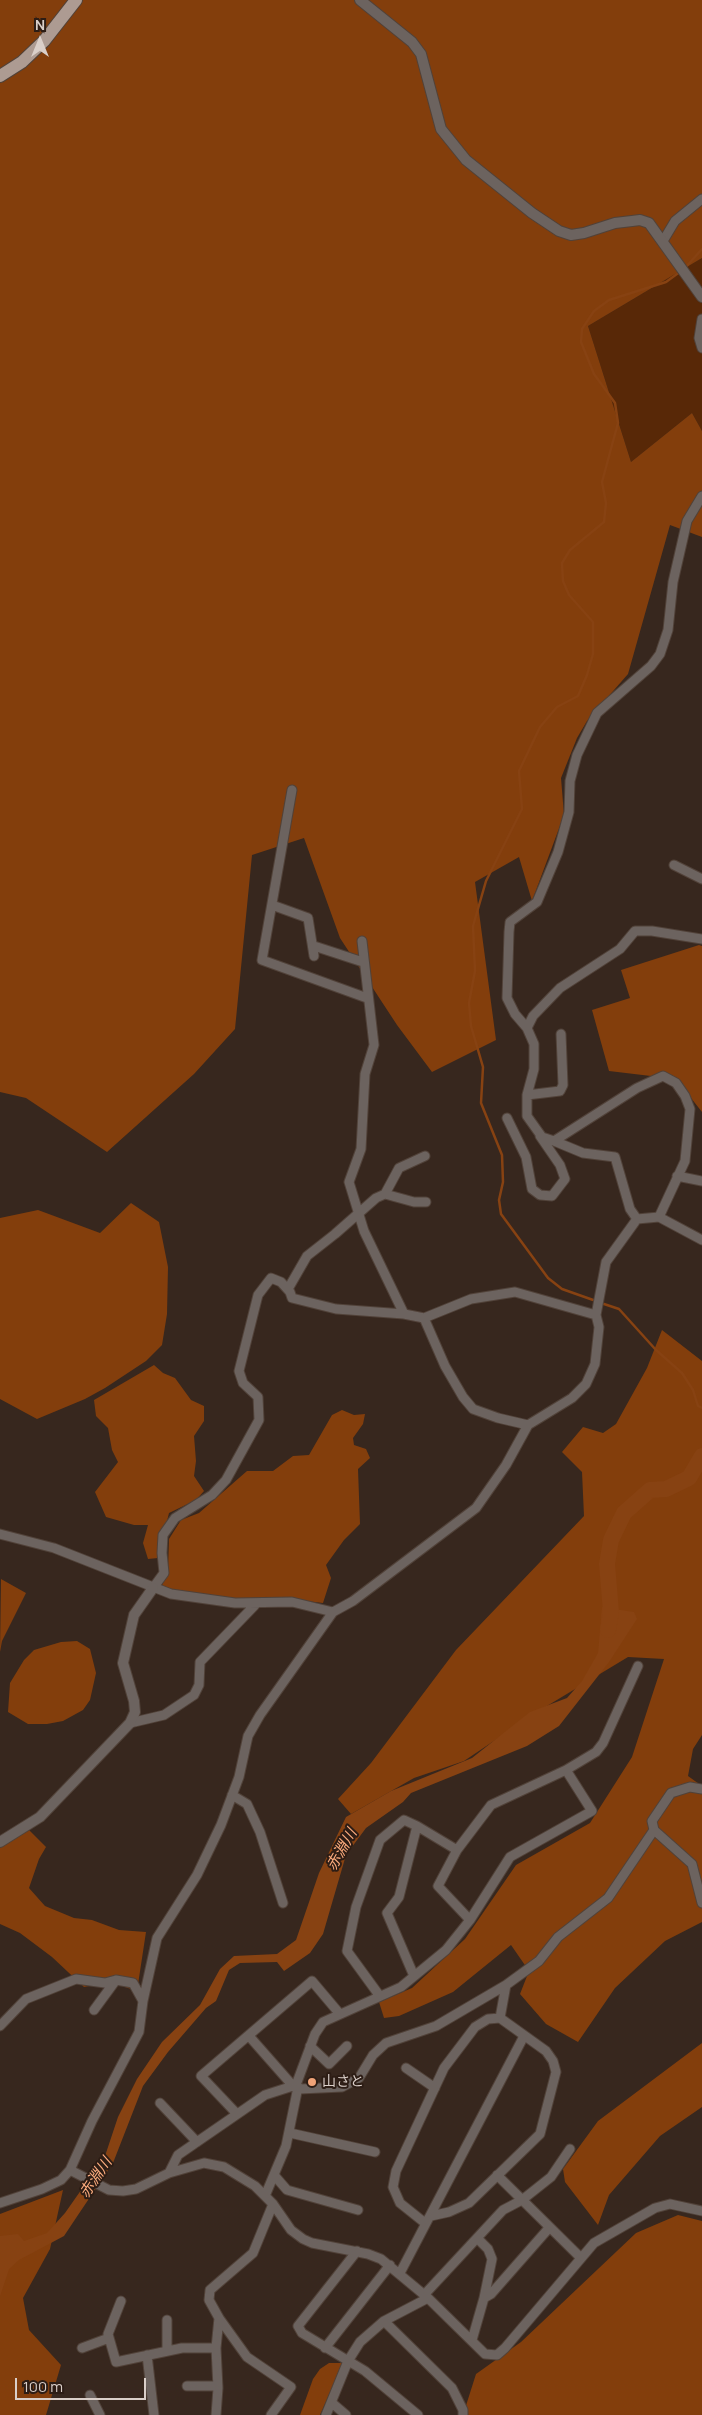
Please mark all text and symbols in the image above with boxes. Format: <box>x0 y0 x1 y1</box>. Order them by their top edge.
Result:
north arrow <box>15 15 65 65</box>
text: N <box>35 15 45 34</box>
water label: 赤淵川 <box>323 1826 361 1874</box>
place label: 山さと <box>322 2074 364 2090</box>
marker: 山さと <box>306 2076 318 2088</box>
water label: 赤淵川 <box>76 2154 116 2202</box>
scale bar <box>18 2368 149 2400</box>
text: 100 m <box>23 2376 63 2397</box>

